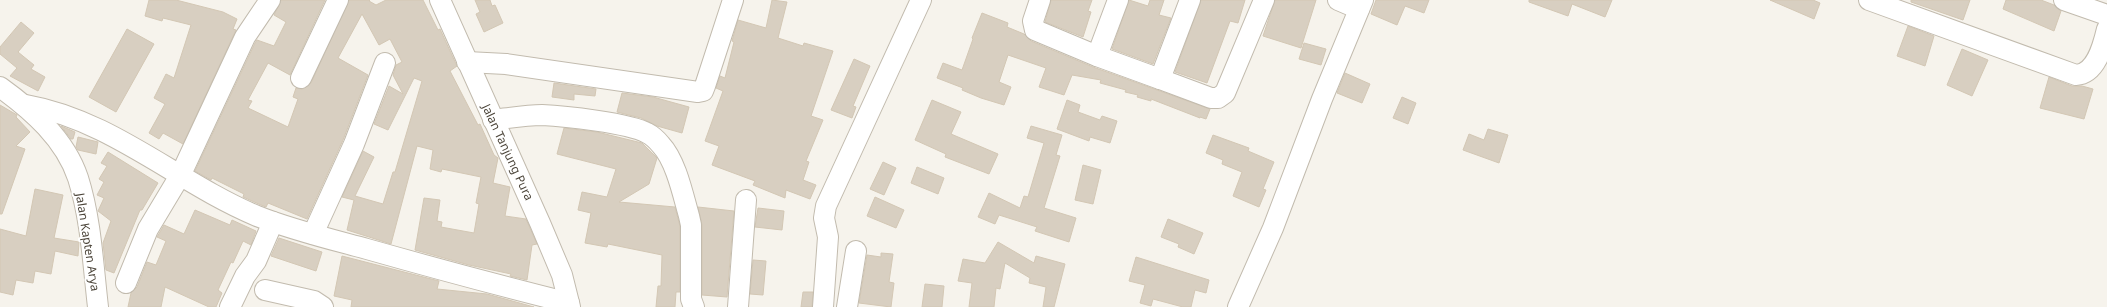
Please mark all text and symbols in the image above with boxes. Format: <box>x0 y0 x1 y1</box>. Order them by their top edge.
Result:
street label: Jalan Tanjung Pura <box>478 100 538 203</box>
street label: Jalan Kapten Arya <box>72 191 104 292</box>

